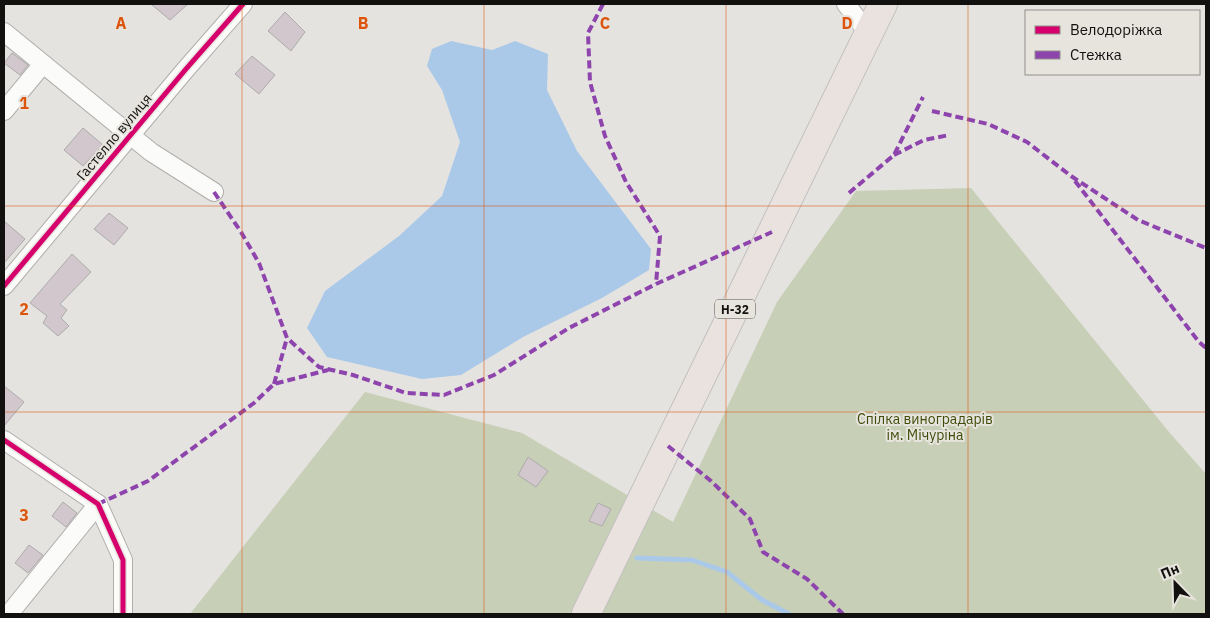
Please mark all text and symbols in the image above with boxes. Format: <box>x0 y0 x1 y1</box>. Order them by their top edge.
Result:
legend <box>1025 10 1200 75</box>
text: A <box>116 13 127 33</box>
text: B <box>358 13 369 33</box>
text: C <box>600 13 610 33</box>
text: D <box>841 13 853 33</box>
text: Велодоріжка <box>1070 20 1162 39</box>
text: Стежка <box>1070 45 1122 64</box>
street label: Гастелло вулиця <box>72 90 156 184</box>
text: 1 <box>19 93 29 113</box>
text: 2 <box>19 299 29 319</box>
road number: Н-32 <box>715 300 755 318</box>
park label: Спілка виноградарів ім. Мічуріна <box>857 410 993 444</box>
text: 3 <box>19 505 29 525</box>
north arrow <box>1150 558 1200 608</box>
text: Пн <box>1158 559 1182 583</box>

